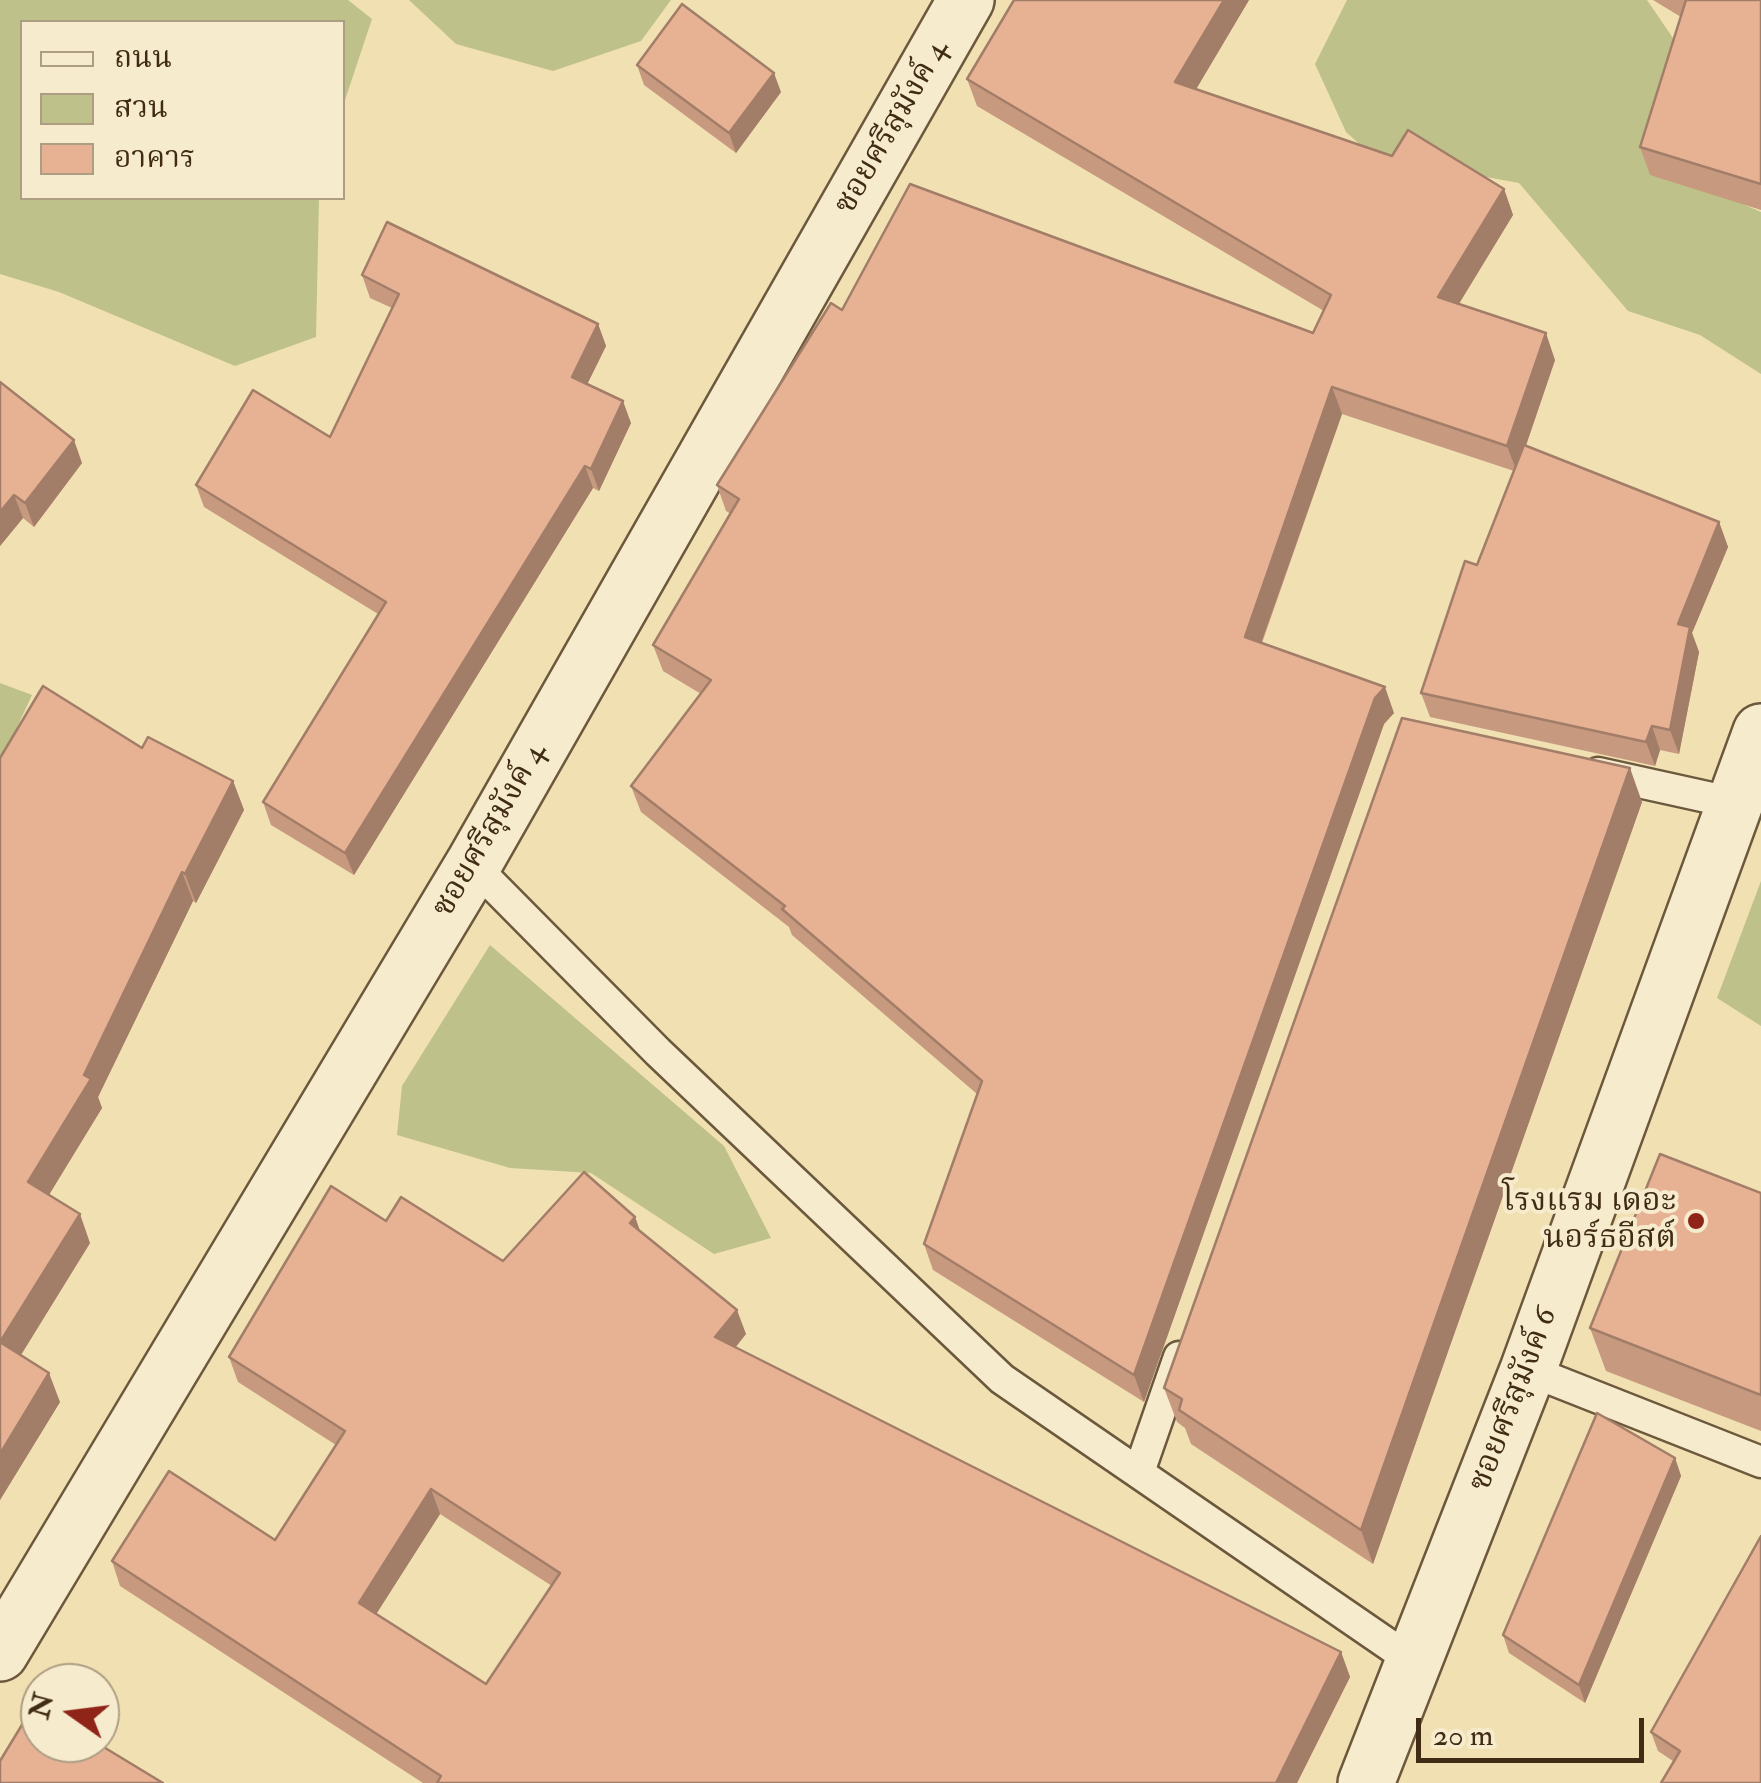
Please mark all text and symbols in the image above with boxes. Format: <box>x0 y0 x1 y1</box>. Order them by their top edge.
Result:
legend <box>20 20 345 200</box>
street label: ซอยศรีสุมังค์ 4 <box>828 34 958 222</box>
text: ถนน <box>114 39 172 76</box>
text: สวน <box>114 89 168 126</box>
text: อาคาร <box>114 139 195 176</box>
street label: ซอยศรีสุมังค์ 4 <box>426 737 556 925</box>
place label: โรงแรม เดอะ นอร์ธอีสต์ <box>1502 1184 1676 1259</box>
marker: โรงแรม เดอะ นอร์ธอีสต์ <box>1685 1210 1707 1232</box>
street label: ซอยศรีสุมังค์ 6 <box>1462 1303 1568 1497</box>
north arrow <box>20 1663 120 1763</box>
text: N <box>22 1690 62 1723</box>
scale bar <box>1421 1698 1648 1760</box>
text: 20 m <box>1433 1717 1493 1754</box>

